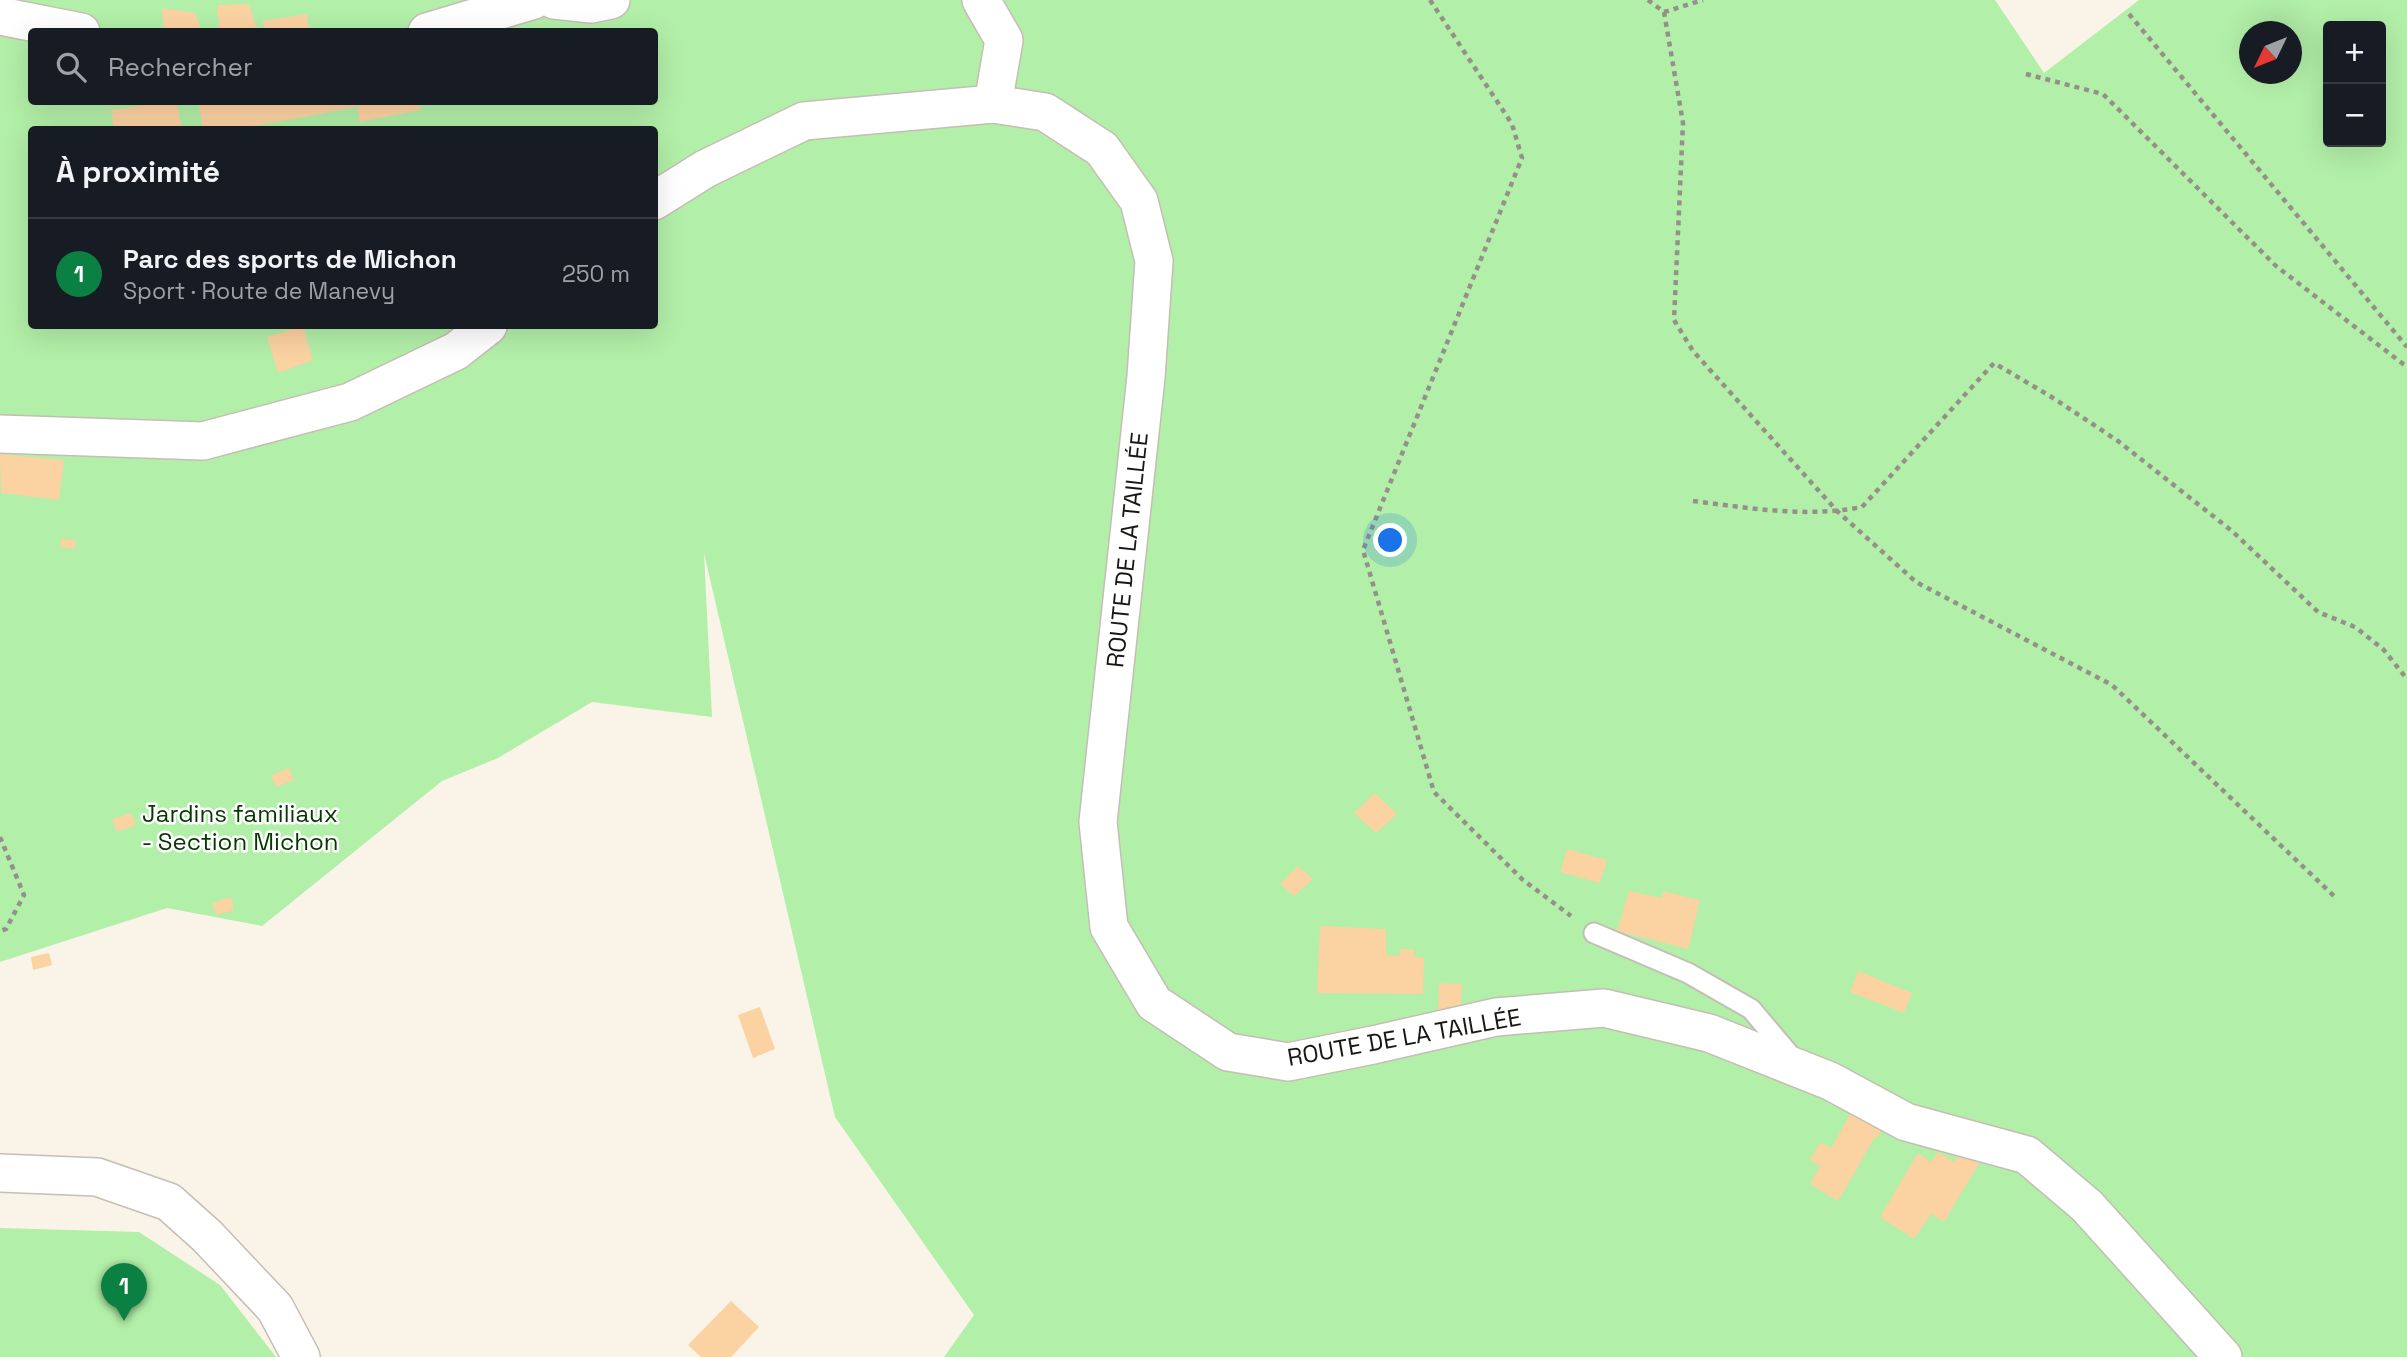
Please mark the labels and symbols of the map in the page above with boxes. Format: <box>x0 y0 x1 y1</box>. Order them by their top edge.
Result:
north arrow <box>2239 21 2302 84</box>
street label: ROUTE DE LA TAILLÉE <box>1099 431 1155 669</box>
your location <box>1373 523 1407 557</box>
park label: Jardins familiaux - Section Michon <box>141 798 339 857</box>
street label: ROUTE DE LA TAILLÉE <box>1285 1001 1523 1073</box>
pin: 1 <box>101 1263 147 1321</box>

